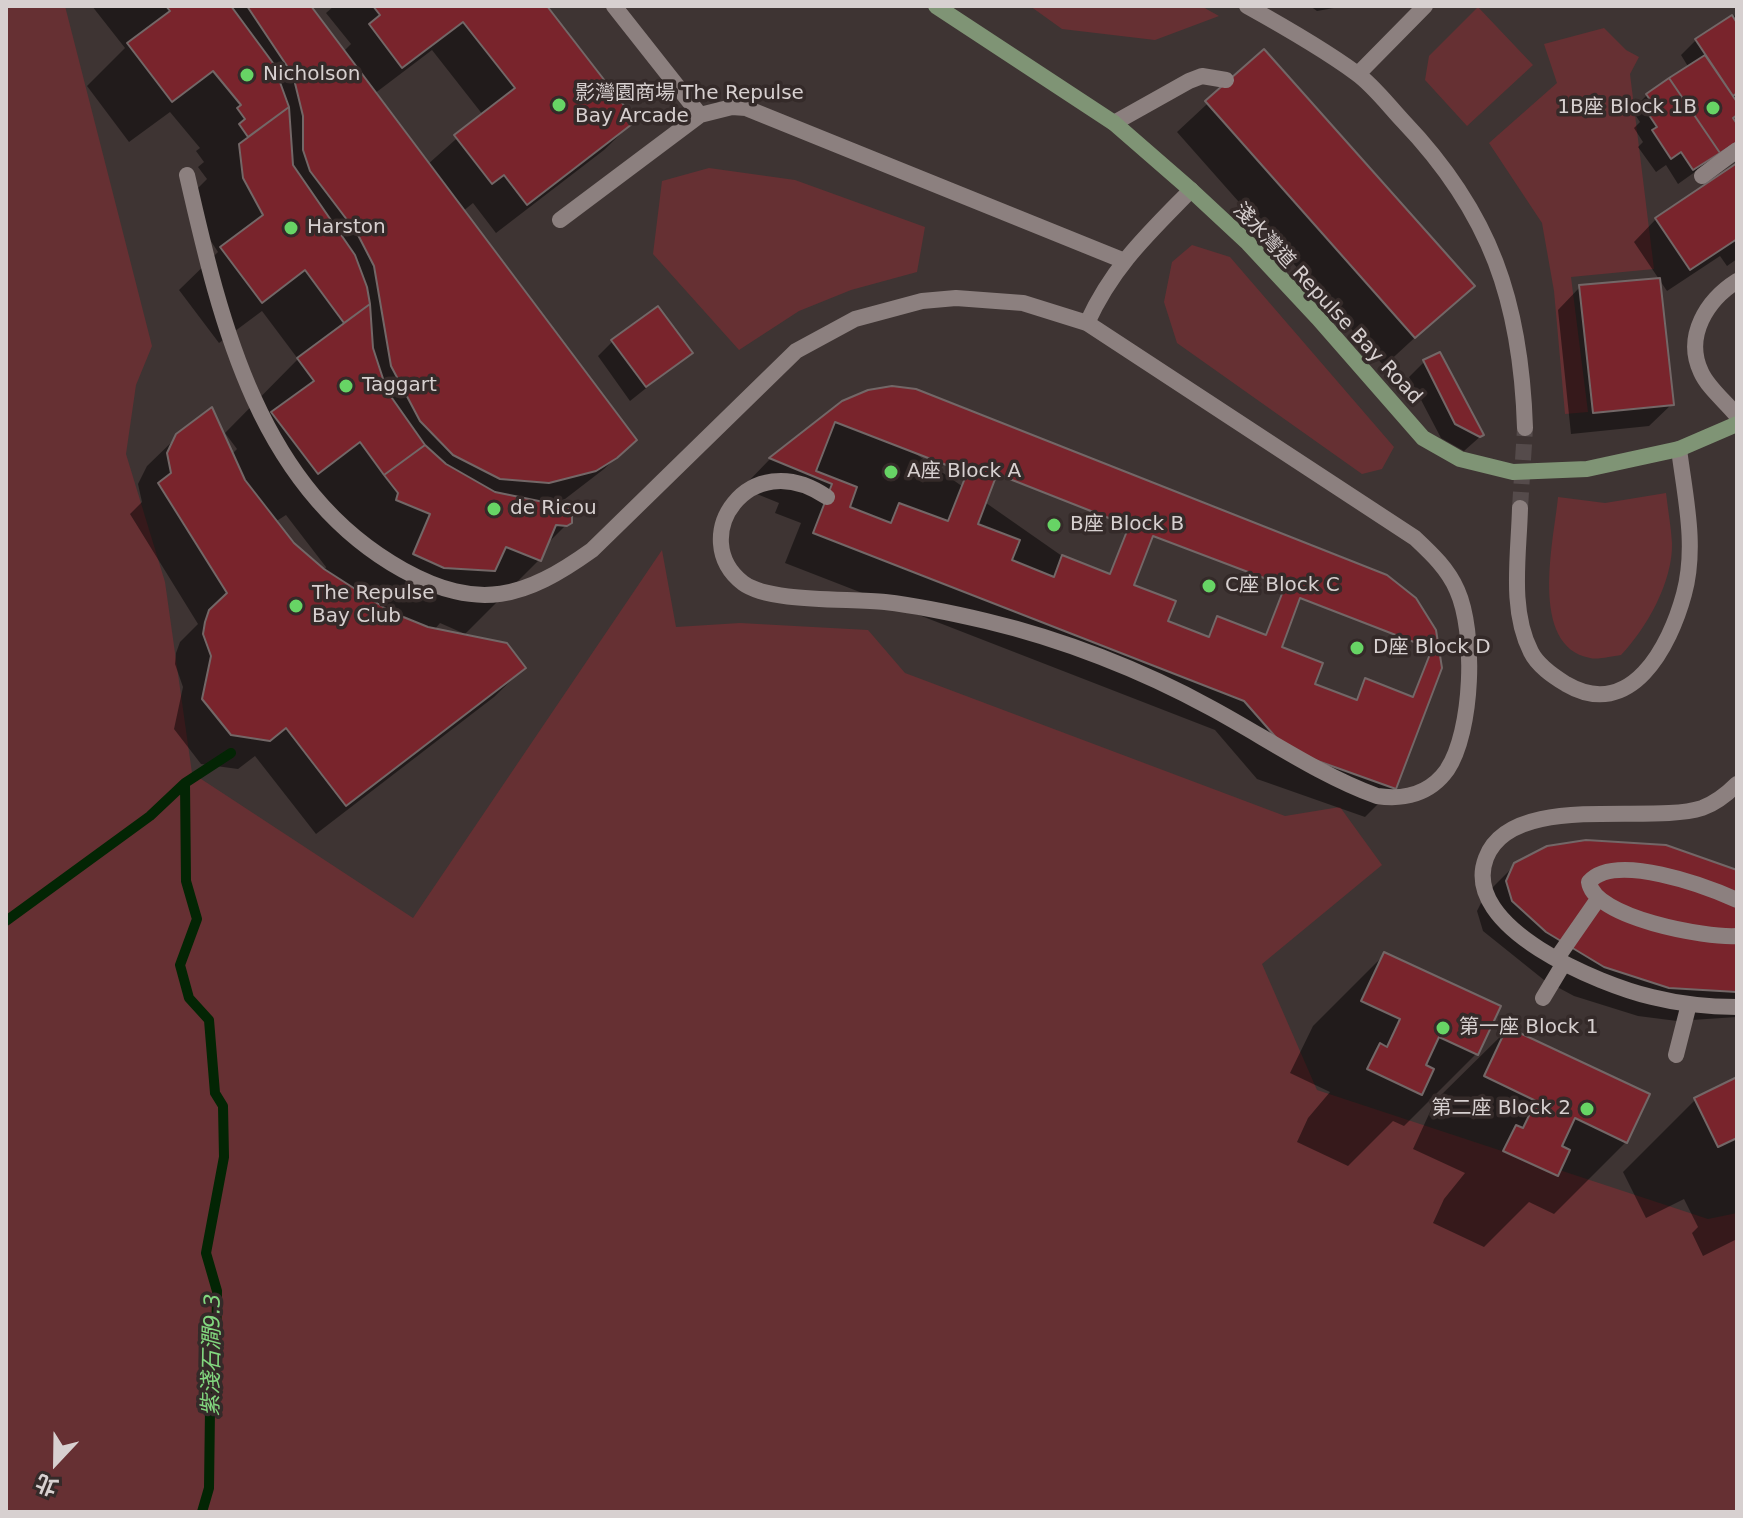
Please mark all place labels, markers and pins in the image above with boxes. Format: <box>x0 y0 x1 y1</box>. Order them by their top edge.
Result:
place label: Nicholson <box>263 63 360 87</box>
marker: Nicholson <box>238 66 256 84</box>
place label: 影灣園商場 The Repulse Bay Arcade <box>575 82 804 129</box>
marker: 影灣園商場 The Repulse Bay Arcade <box>550 96 568 114</box>
place label: 1B座 Block 1B <box>1557 96 1697 120</box>
marker: 1B座 Block 1B <box>1704 99 1722 117</box>
place label: Harston <box>307 216 386 240</box>
marker: Harston <box>282 219 300 237</box>
place label: Taggart <box>362 374 437 398</box>
marker: Taggart <box>337 377 355 395</box>
place label: A座 Block A <box>907 460 1021 484</box>
marker: A座 Block A <box>882 463 900 481</box>
place label: de Ricou <box>510 497 597 521</box>
marker: de Ricou <box>485 500 503 518</box>
place label: B座 Block B <box>1070 513 1184 537</box>
marker: B座 Block B <box>1045 516 1063 534</box>
place label: C座 Block C <box>1225 574 1340 598</box>
marker: C座 Block C <box>1200 577 1218 595</box>
place label: The Repulse Bay Club <box>312 582 435 629</box>
marker: The Repulse Bay Club <box>287 597 305 615</box>
place label: D座 Block D <box>1373 636 1491 660</box>
marker: D座 Block D <box>1348 639 1366 657</box>
place label: 第一座 Block 1 <box>1459 1016 1599 1040</box>
marker: 第一座 Block 1 <box>1434 1019 1452 1037</box>
place label: 第二座 Block 2 <box>1431 1097 1571 1121</box>
marker: 第二座 Block 2 <box>1578 1100 1596 1118</box>

